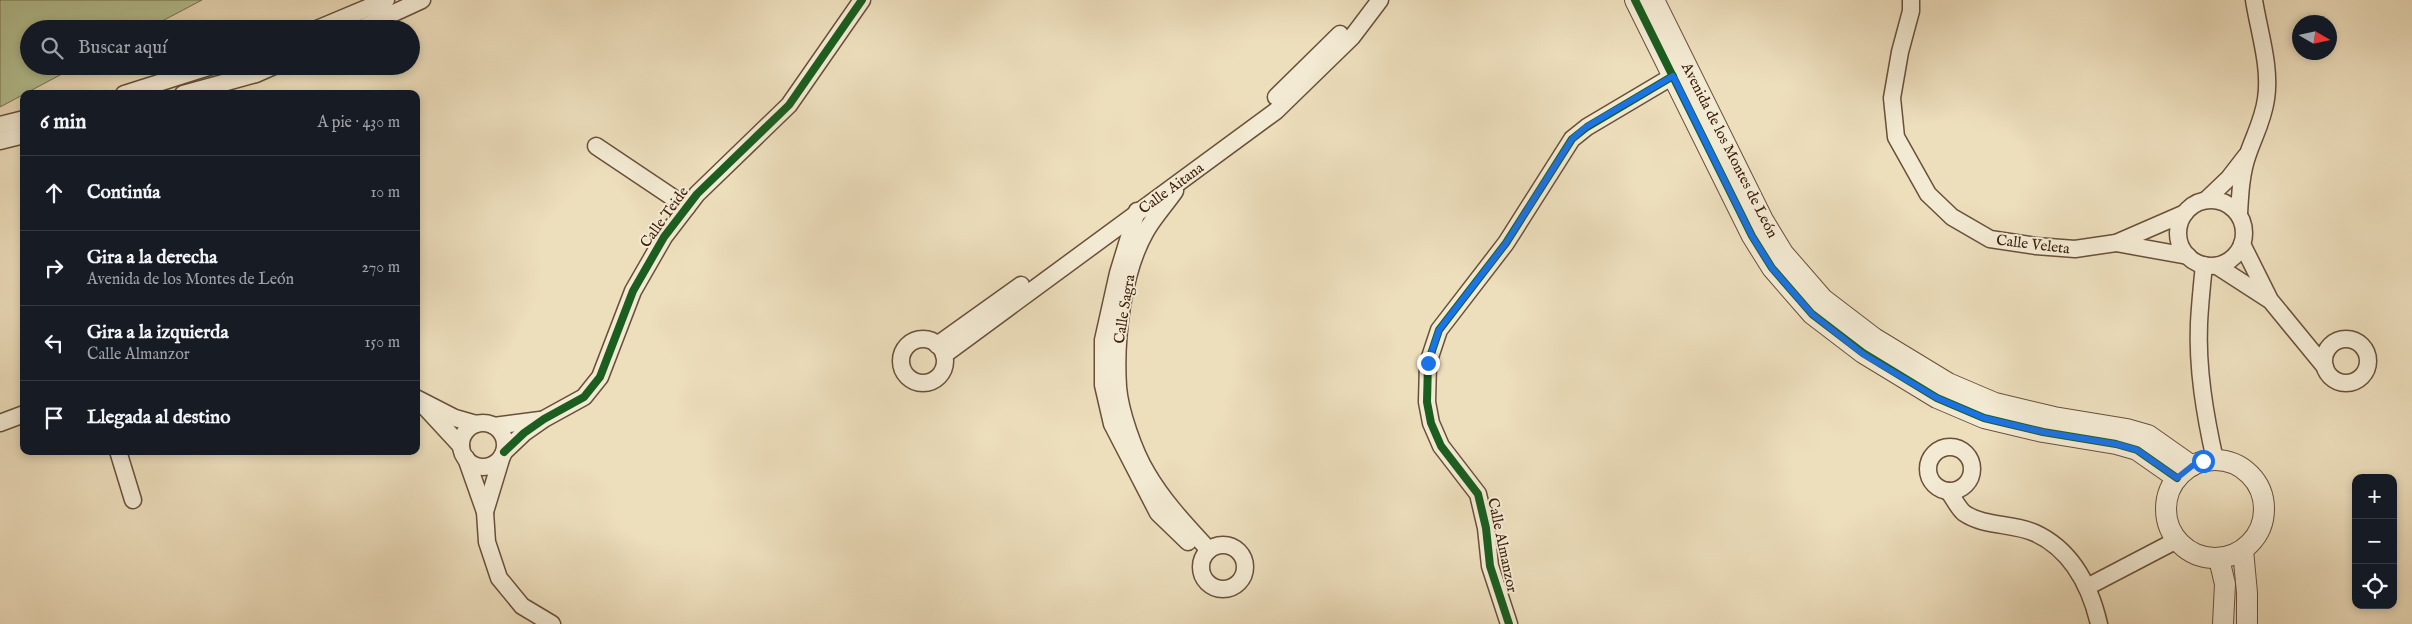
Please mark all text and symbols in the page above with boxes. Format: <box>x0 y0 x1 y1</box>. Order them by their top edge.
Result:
north arrow <box>2292 15 2337 60</box>
search box <box>20 20 420 75</box>
icon: search <box>38 34 66 62</box>
text: Buscar aquí <box>78 36 167 60</box>
street label: Avenida de los Montes de León <box>1677 59 1782 241</box>
text: 6 min <box>40 109 86 136</box>
text: A pie · 430 m <box>317 113 400 133</box>
street label: Calle Aitana <box>1135 158 1208 218</box>
icon: ahead <box>40 179 68 207</box>
text: Continúa <box>87 181 161 205</box>
text: 10 m <box>370 183 400 203</box>
street label: Calle Teide <box>636 183 693 252</box>
street label: Calle Veleta <box>1995 231 2071 258</box>
text: Gira a la derecha <box>87 246 217 270</box>
icon: right <box>40 254 68 282</box>
text: 270 m <box>361 258 400 278</box>
text: Avenida de los Montes de León <box>87 270 294 290</box>
street label: Calle Sagra <box>1110 273 1139 345</box>
text: Gira a la izquierda <box>87 321 229 345</box>
icon: left <box>40 329 68 357</box>
text: 150 m <box>365 333 400 353</box>
text: Calle Almanzor <box>87 345 190 365</box>
route end <box>1417 352 1440 375</box>
icon: arrive <box>40 404 68 432</box>
text: Llegada al destino <box>87 406 230 430</box>
route start <box>2192 450 2215 473</box>
map controls <box>2352 474 2397 609</box>
button: + <box>2352 474 2397 519</box>
street label: Calle Almanzor <box>1483 496 1522 595</box>
button: − <box>2352 519 2397 564</box>
button: locate <box>2352 564 2397 609</box>

